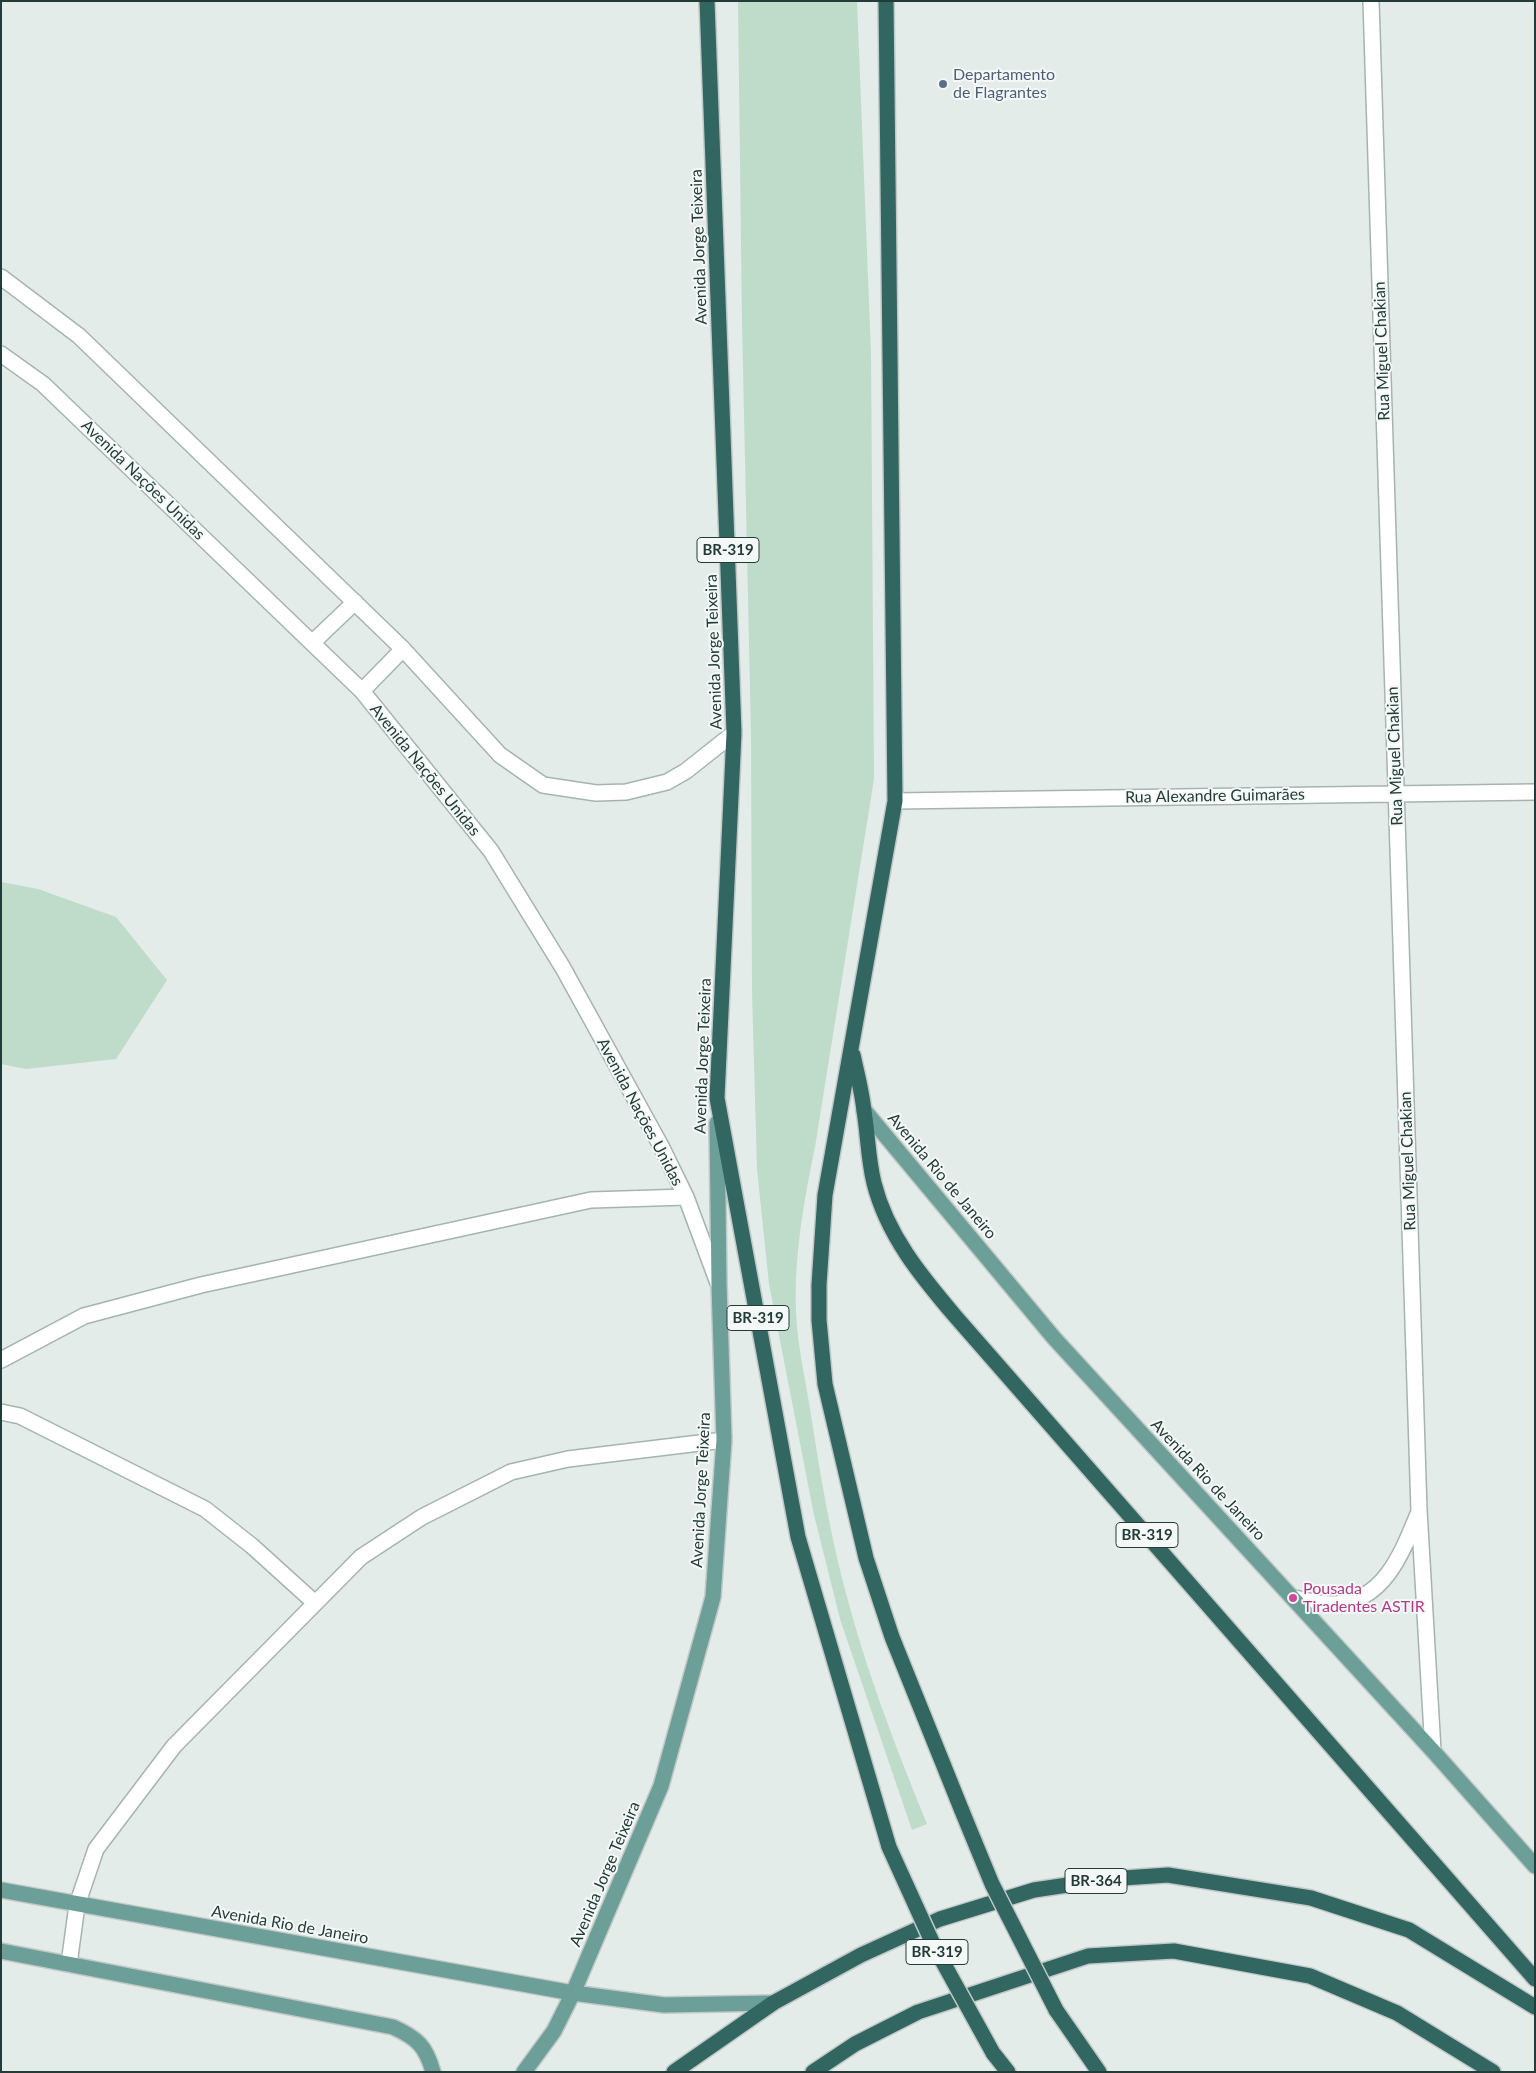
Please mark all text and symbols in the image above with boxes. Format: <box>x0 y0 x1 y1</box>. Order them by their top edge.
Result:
place label: Departamento de Flagrantes <box>953 65 1055 103</box>
marker: Departamento de Flagrantes <box>937 78 949 90</box>
street label: Avenida Jorge Teixeira <box>687 169 711 325</box>
street label: Rua Miguel Chakian <box>1370 281 1394 421</box>
street label: Avenida Nações Unidas <box>77 416 209 544</box>
road number: BR-319 <box>697 538 759 562</box>
street label: Avenida Jorge Teixeira <box>702 574 726 730</box>
street label: Rua Miguel Chakian <box>1383 686 1407 826</box>
street label: Avenida Nações Unidas <box>366 700 484 840</box>
street label: Rua Alexandre Guimarães <box>1125 785 1305 807</box>
street label: Avenida Jorge Teixeira <box>691 978 715 1134</box>
street label: Avenida Nações Unidas <box>593 1035 687 1189</box>
street label: Rua Miguel Chakian <box>1396 1091 1420 1231</box>
street label: Avenida Rio de Janeiro <box>884 1109 1000 1243</box>
road number: BR-319 <box>727 1306 789 1330</box>
street label: Avenida Jorge Teixeira <box>687 1412 715 1568</box>
street label: Avenida Rio de Janeiro <box>1147 1415 1269 1545</box>
road number: BR-319 <box>1116 1522 1178 1548</box>
place label: Pousada Tiradentes ASTIR <box>1303 1579 1425 1617</box>
marker: Pousada Tiradentes ASTIR <box>1287 1592 1299 1604</box>
street label: Avenida Jorge Teixeira <box>566 1799 644 1949</box>
road number: BR-364 <box>1065 1868 1127 1894</box>
street label: Avenida Rio de Janeiro <box>210 1902 370 1948</box>
road number: BR-319 <box>906 1940 968 1964</box>

